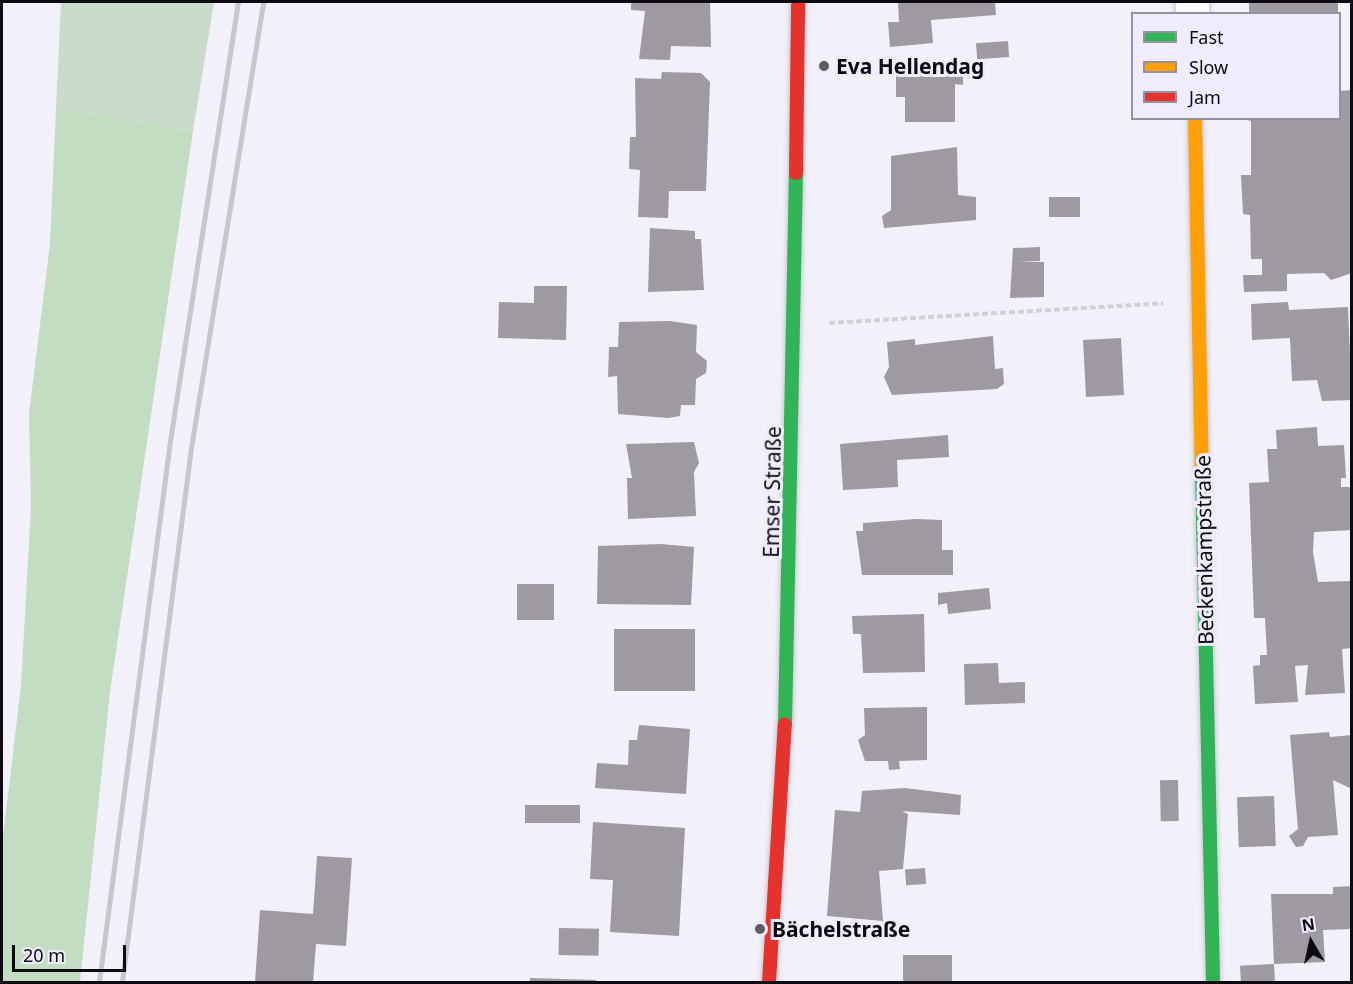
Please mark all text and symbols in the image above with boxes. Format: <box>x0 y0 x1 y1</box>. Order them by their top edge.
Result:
legend <box>1131 12 1341 120</box>
text: Fast <box>1189 25 1224 49</box>
place label: Eva Hellendag <box>836 53 984 79</box>
text: Slow <box>1189 55 1228 79</box>
marker: Eva Hellendag <box>817 59 831 73</box>
text: Jam <box>1189 85 1221 109</box>
street label: Emser Straße <box>758 426 786 558</box>
street label: Beckenkampstraße <box>1190 455 1218 645</box>
north arrow <box>1281 912 1341 972</box>
text: N <box>1300 912 1316 936</box>
place label: Bächelstraße <box>772 916 910 942</box>
marker: Bächelstraße <box>753 922 767 936</box>
scale bar <box>15 933 129 971</box>
text: 20 m <box>23 943 65 967</box>

